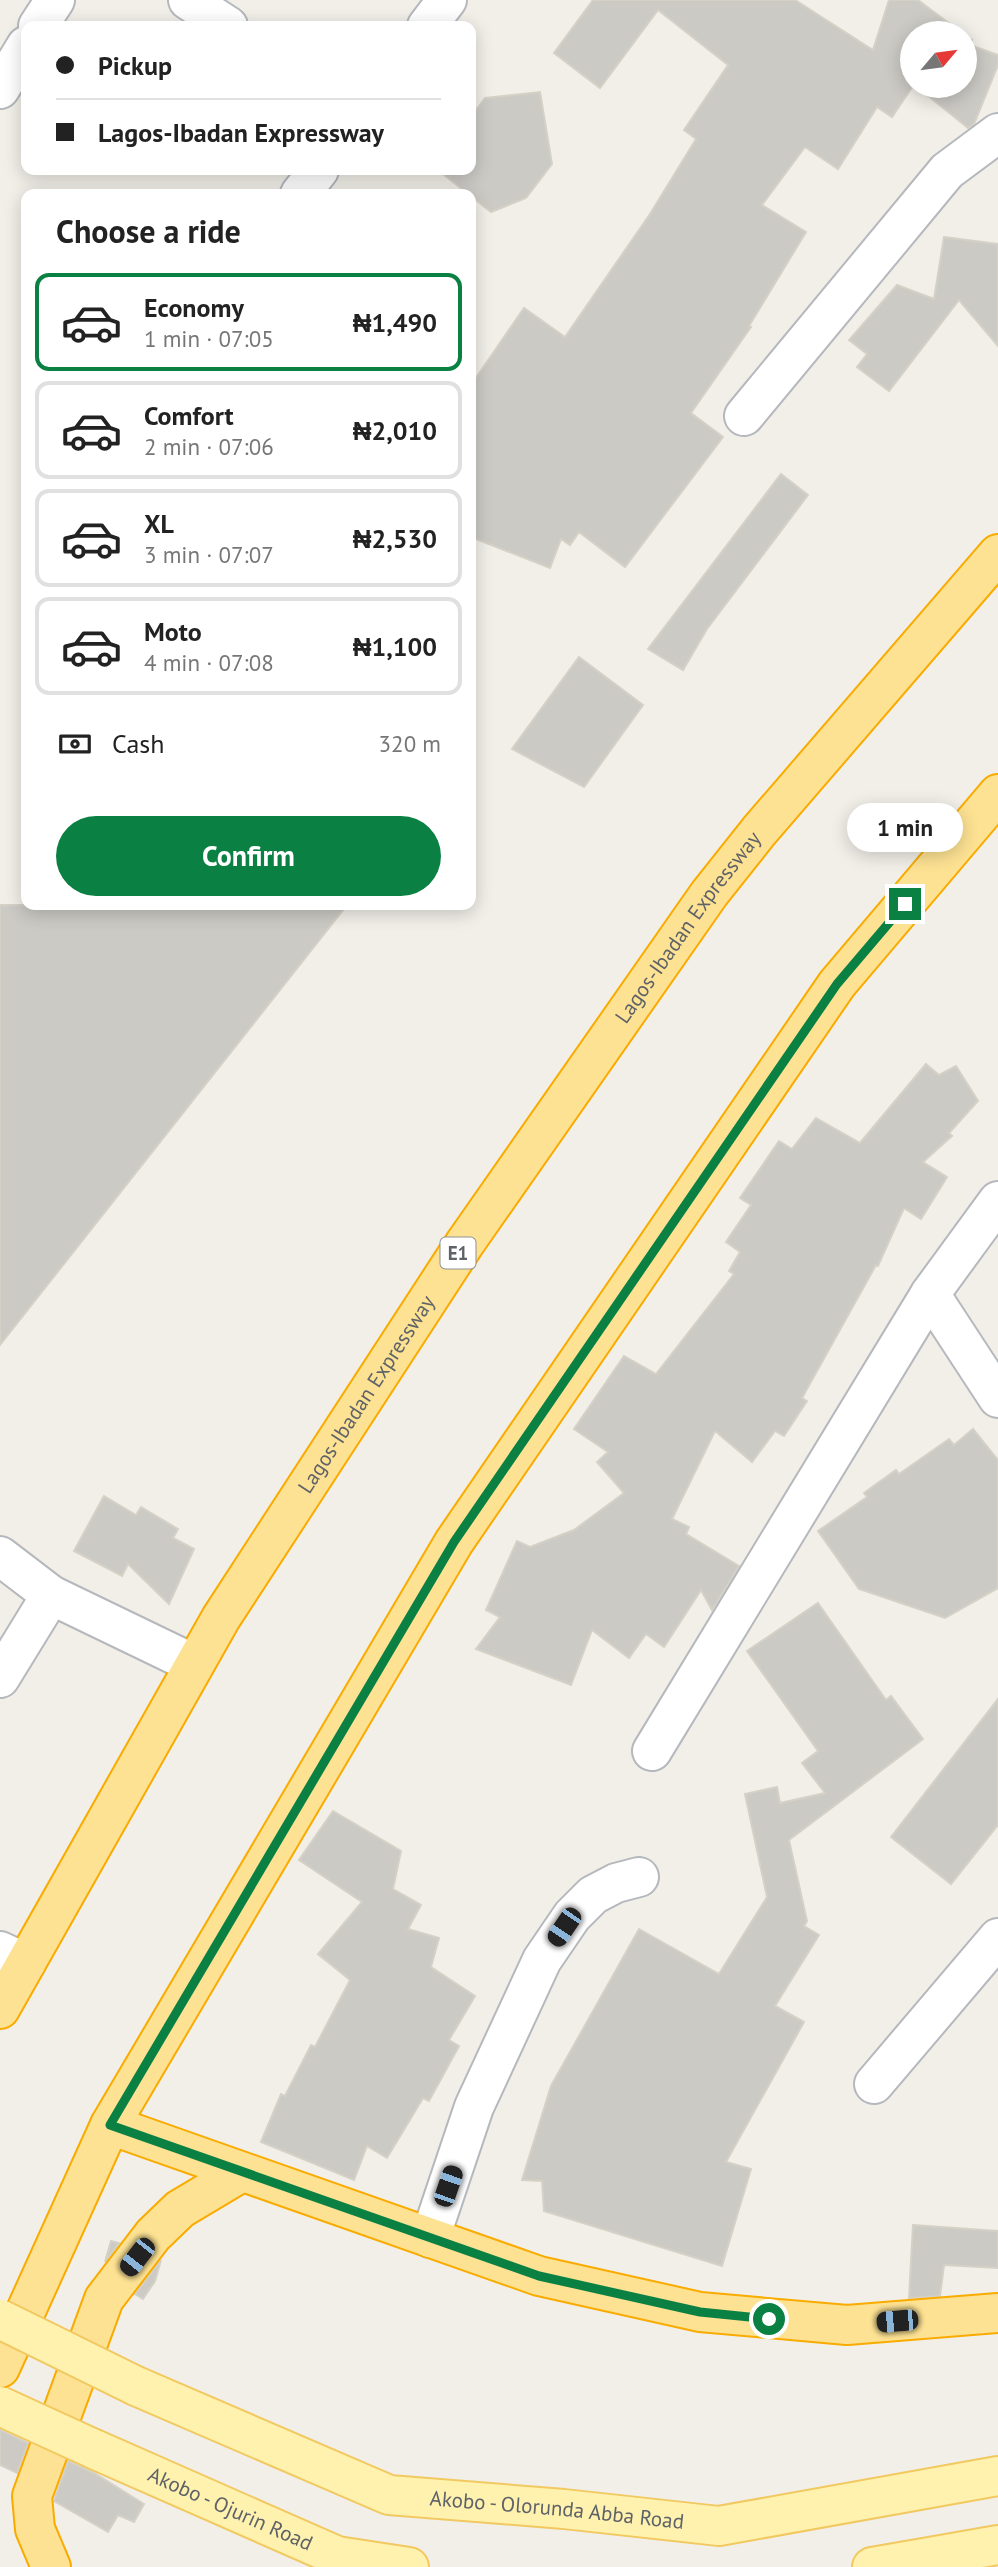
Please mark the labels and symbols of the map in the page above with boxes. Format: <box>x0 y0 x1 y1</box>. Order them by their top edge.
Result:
north arrow <box>900 21 976 98</box>
callout: 1 min <box>847 802 963 852</box>
street label: Lagos-Ibadan Expressway <box>609 825 767 1028</box>
route end <box>889 888 921 920</box>
road number: E1 <box>440 1238 476 1268</box>
street label: Lagos-Ibadan Expressway <box>292 1290 441 1498</box>
car <box>544 1904 585 1950</box>
car <box>432 2163 465 2209</box>
car <box>116 2234 159 2280</box>
route start <box>753 2303 785 2335</box>
car <box>876 2309 919 2333</box>
street label: Akobo - Ojurin Road <box>144 2461 317 2557</box>
street label: Akobo - Olorunda Abba Road <box>429 2484 685 2535</box>

